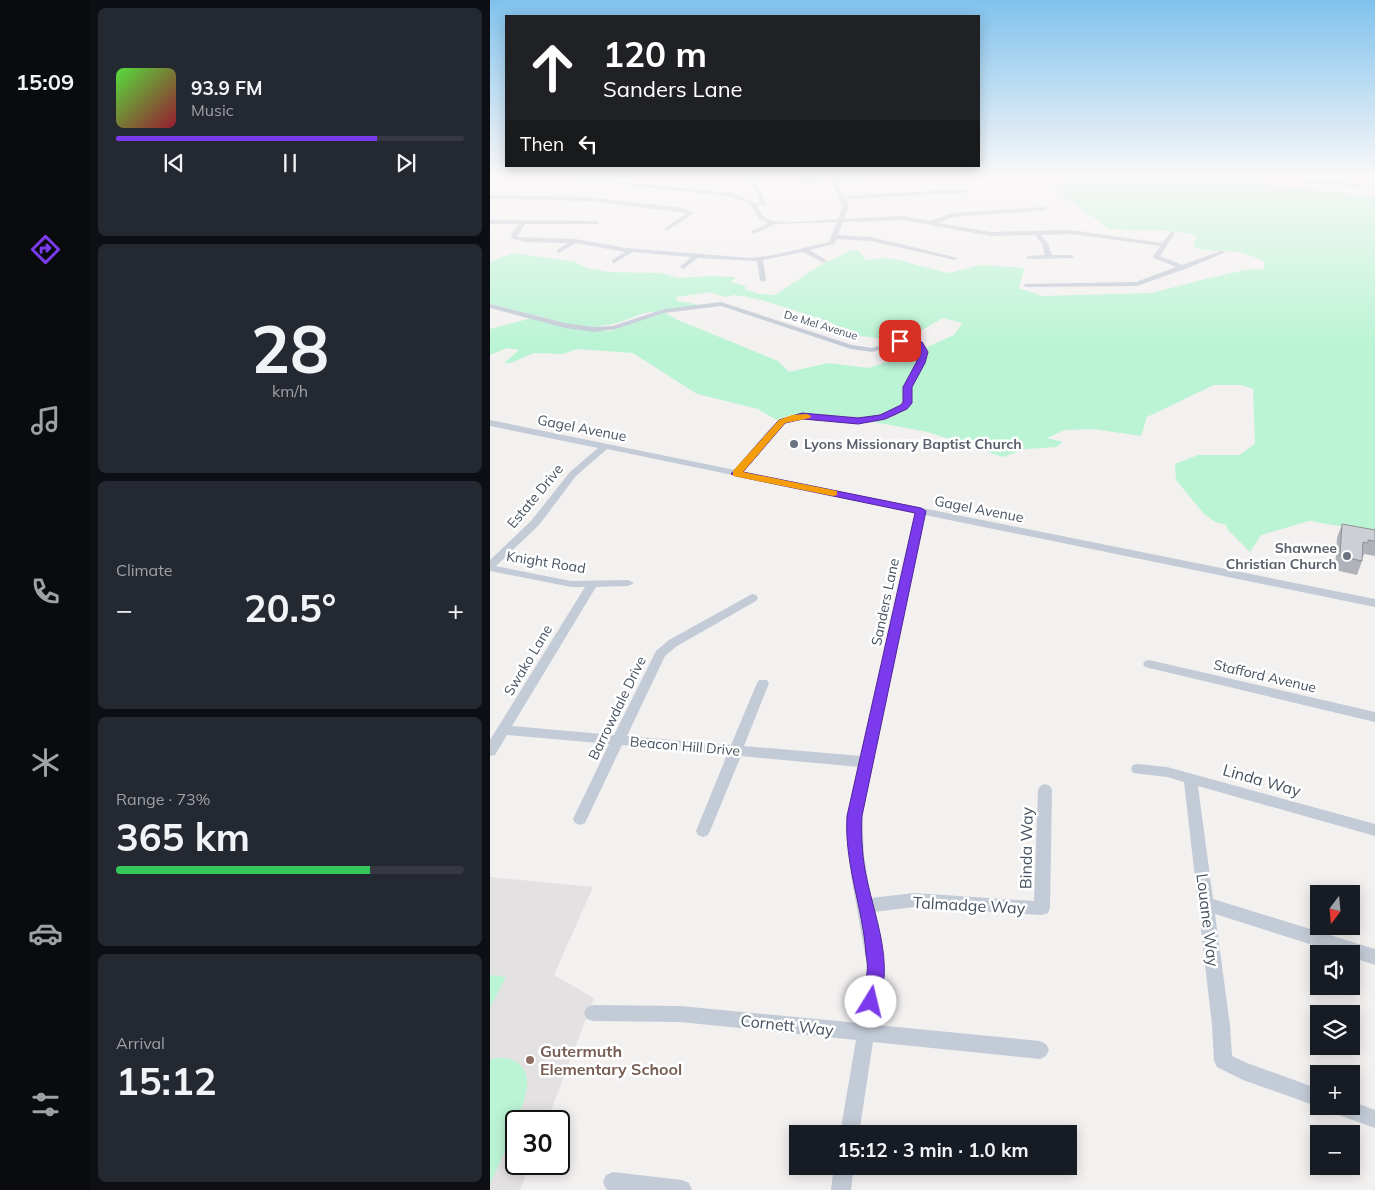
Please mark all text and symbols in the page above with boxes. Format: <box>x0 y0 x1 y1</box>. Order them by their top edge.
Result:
text: 120 m <box>603 32 707 76</box>
icon: ahead <box>520 35 585 100</box>
text: 15:09 <box>16 68 74 96</box>
text: Sanders Lane <box>603 75 743 103</box>
text: 93.9 FM <box>191 76 263 100</box>
text: Music <box>191 100 234 120</box>
icon: left <box>574 130 602 158</box>
text: Then <box>520 132 564 156</box>
icon: previous <box>160 149 188 177</box>
icon: pause <box>276 149 304 177</box>
icon: next <box>392 149 420 177</box>
icon: directions <box>28 232 63 267</box>
street label: De Mel Avenue <box>782 307 860 343</box>
text: 28 <box>251 308 329 389</box>
pin <box>879 320 921 362</box>
icon: arrive <box>886 327 914 355</box>
text: km/h <box>272 381 308 401</box>
icon: music <box>28 403 63 438</box>
street label: Gagel Avenue <box>536 411 628 445</box>
place label: Lyons Missionary Baptist Church <box>804 435 1022 453</box>
marker: Lyons Missionary Baptist Church <box>788 438 800 450</box>
street label: Estate Drive <box>503 460 567 532</box>
street label: Gagel Avenue <box>933 492 1025 526</box>
place label: Shawnee Christian Church <box>1226 539 1337 573</box>
street label: Knight Road <box>505 547 587 577</box>
marker: Shawnee Christian Church <box>1341 550 1353 562</box>
street label: Sanders Lane <box>867 557 903 647</box>
text: Climate <box>116 560 172 580</box>
icon: phone <box>28 574 63 609</box>
text: 20.5° <box>244 584 336 632</box>
text: − <box>116 592 133 627</box>
text: + <box>447 592 464 627</box>
street label: Swako Lane <box>500 621 556 699</box>
street label: Barrowdale Drive <box>584 653 650 763</box>
street label: Stafford Avenue <box>1212 655 1318 697</box>
street label: Beacon Hill Drive <box>629 732 741 760</box>
icon: climate <box>28 745 63 780</box>
street label: Linda Way <box>1221 759 1304 801</box>
text: Range · 73% <box>116 789 211 809</box>
street label: Binda Way <box>1015 806 1037 889</box>
text: 365 km <box>116 813 250 861</box>
street label: Louane Way <box>1192 872 1224 968</box>
north arrow <box>1310 885 1360 935</box>
map controls <box>1310 885 1360 1175</box>
street label: Talmadge Way <box>912 892 1026 918</box>
icon: car <box>28 916 63 951</box>
button: sound <box>1310 945 1360 995</box>
position arrow <box>844 975 896 1027</box>
button: layers <box>1310 1005 1360 1055</box>
street label: Cornett Way <box>739 1010 835 1040</box>
text: Arrival <box>116 1033 165 1053</box>
place label: Gutermuth Elementary School <box>540 1041 682 1079</box>
marker: Gutermuth Elementary School <box>524 1054 536 1066</box>
text: 15:12 <box>116 1057 217 1105</box>
button: + <box>1310 1065 1360 1115</box>
icon: filters <box>28 1087 63 1122</box>
speed limit sign: 30 <box>505 1110 570 1175</box>
button: − <box>1310 1125 1360 1175</box>
text: 15:12 · 3 min · 1.0 km <box>837 1138 1029 1162</box>

